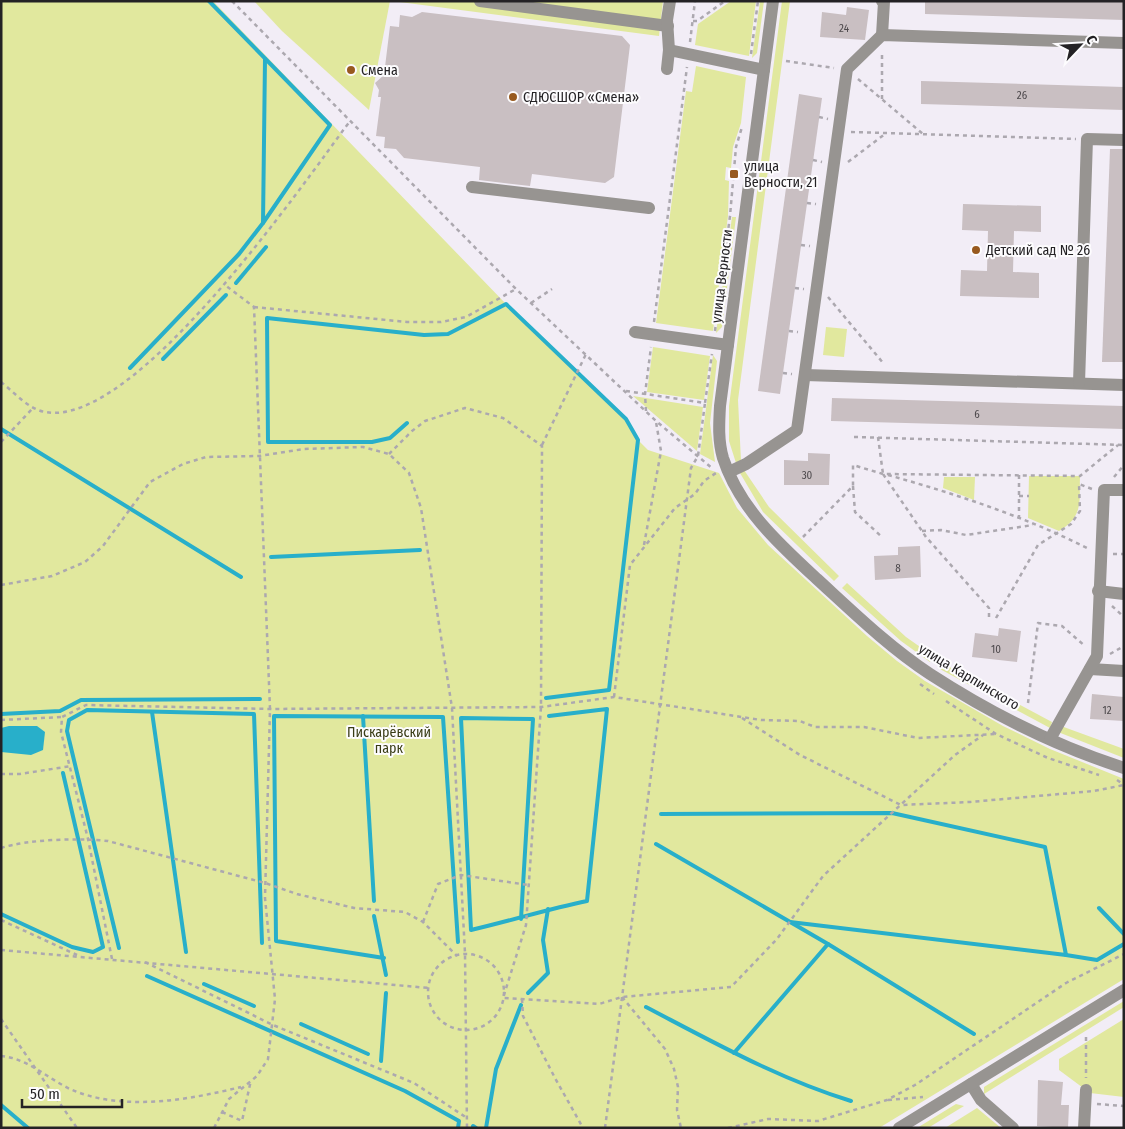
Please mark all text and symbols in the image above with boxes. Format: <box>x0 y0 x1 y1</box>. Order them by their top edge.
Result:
north arrow <box>1055 20 1105 70</box>
house number: 24 <box>839 22 850 35</box>
text: С <box>1082 33 1101 47</box>
place label: Смена <box>361 62 398 79</box>
marker: Смена <box>345 64 357 76</box>
place label: СДЮСШОР «Смена» <box>523 89 639 106</box>
house number: 26 <box>1017 89 1028 102</box>
marker: СДЮСШОР «Смена» <box>507 91 519 103</box>
place label: улица Верности, 21 <box>744 158 818 191</box>
marker: улица Верности, 21 <box>728 168 740 180</box>
street label: улица Верности <box>708 228 736 324</box>
place label: Детский сад № 26 <box>985 242 1090 259</box>
marker: Детский сад № 26 <box>970 244 982 256</box>
house number: 6 <box>974 408 980 421</box>
house number: 30 <box>802 469 813 482</box>
house number: 8 <box>895 562 901 575</box>
street label: улица Карпинского <box>915 640 1023 714</box>
house number: 10 <box>991 643 1001 656</box>
house number: 12 <box>1102 704 1112 717</box>
park label: Пискарёвский парк <box>347 724 431 757</box>
scale bar <box>22 1076 122 1108</box>
text: 50 m <box>30 1085 60 1103</box>

